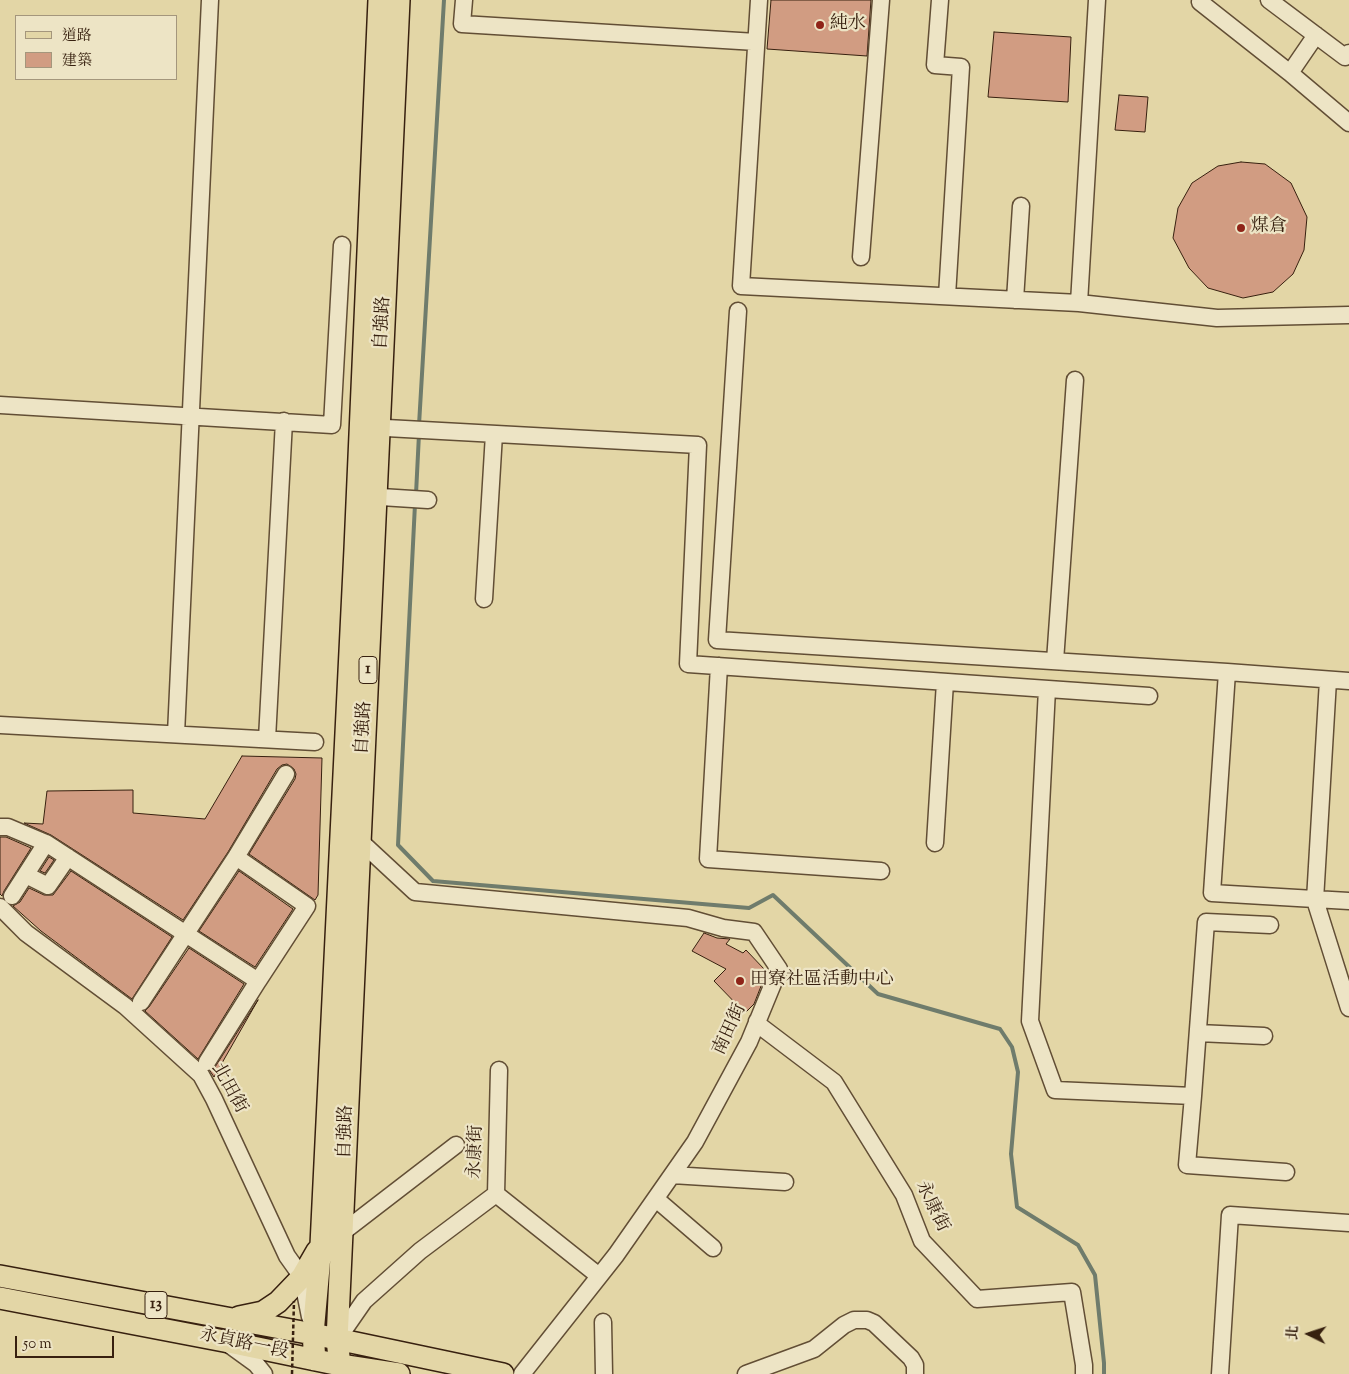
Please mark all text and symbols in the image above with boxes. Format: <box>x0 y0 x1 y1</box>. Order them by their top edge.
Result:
place label: 純水 <box>830 14 866 36</box>
legend <box>15 15 178 80</box>
marker: 純水 <box>814 19 826 31</box>
text: 道路 <box>62 26 92 47</box>
text: 建築 <box>62 51 92 72</box>
place label: 煤倉 <box>1251 217 1287 239</box>
marker: 煤倉 <box>1235 222 1247 234</box>
street label: 自強路 <box>372 295 396 351</box>
road number: 1 <box>359 656 377 684</box>
street label: 自強路 <box>353 700 377 756</box>
place label: 田寮社區活動中心 <box>750 970 894 992</box>
marker: 田寮社區活動中心 <box>734 975 746 987</box>
street label: 南田街 <box>710 1001 752 1059</box>
street label: 北田街 <box>205 1060 251 1118</box>
street label: 自強路 <box>335 1105 359 1159</box>
street label: 永康街 <box>465 1125 489 1179</box>
street label: 永康街 <box>909 1178 953 1236</box>
road number: 13 <box>145 1292 167 1318</box>
north arrow <box>1284 1309 1334 1359</box>
street label: 永貞路一段 <box>198 1325 290 1365</box>
text: 北 <box>1284 1325 1305 1341</box>
scale bar <box>18 1326 116 1358</box>
text: 50 m <box>23 1334 52 1355</box>

